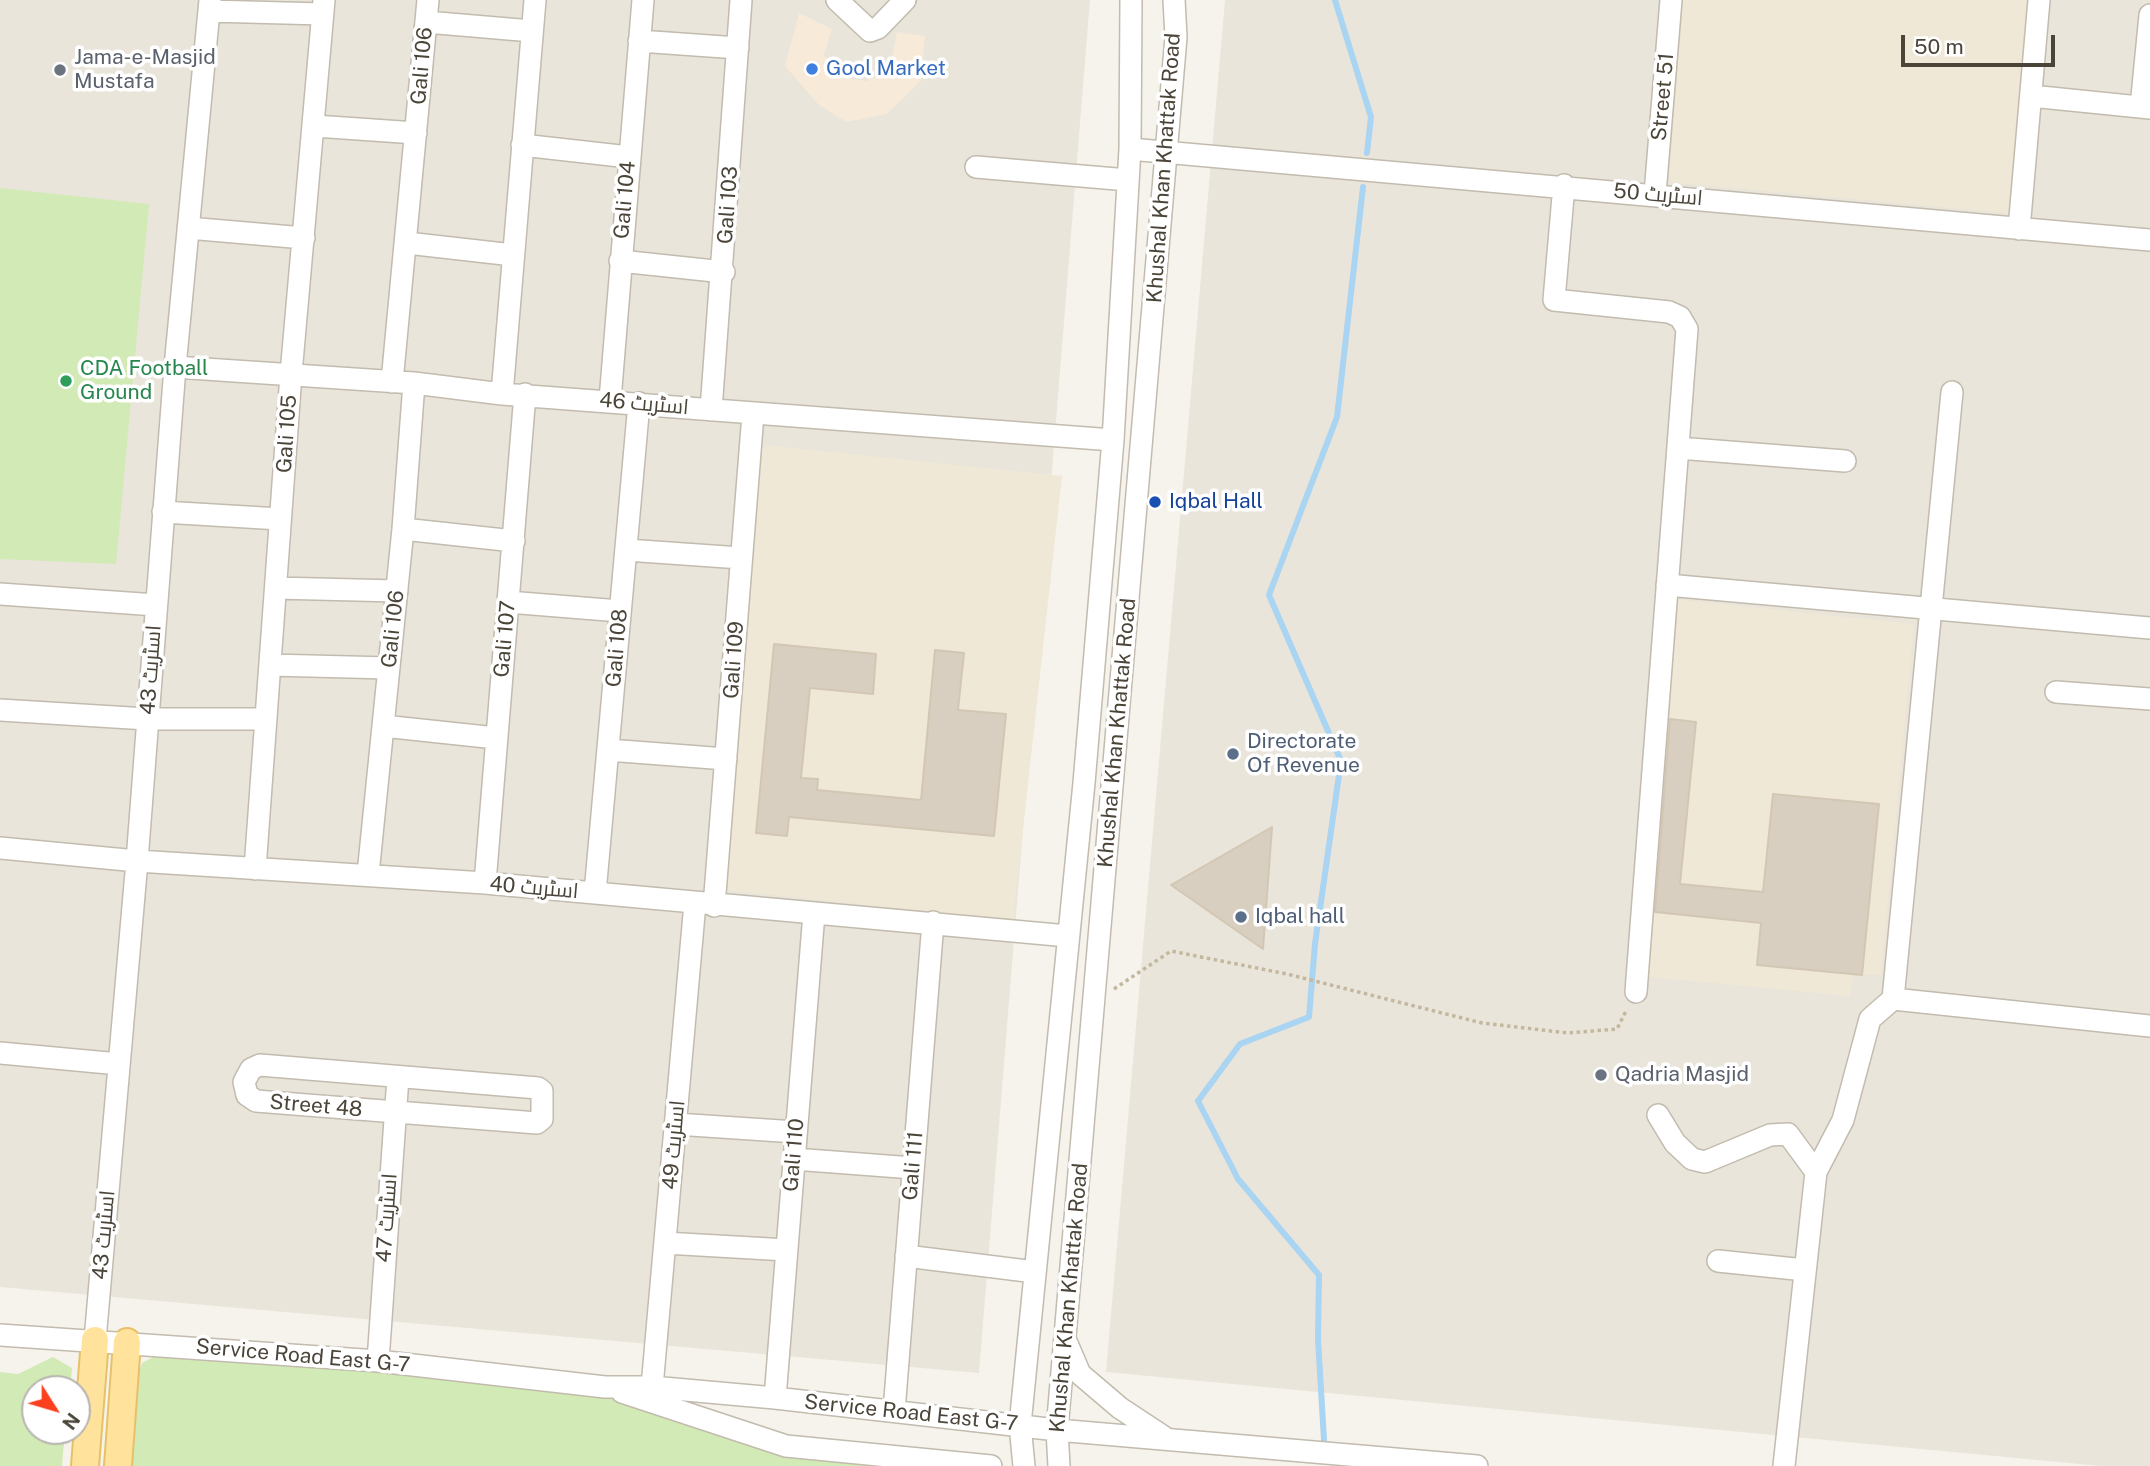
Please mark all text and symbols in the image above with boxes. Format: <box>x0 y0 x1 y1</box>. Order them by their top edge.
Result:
scale bar <box>1905 21 2059 65</box>
street label: Gali 106 <box>406 26 438 106</box>
street label: Khushal Khan Khattak Road <box>1142 32 1186 304</box>
text: 50 m <box>1914 34 1964 59</box>
place label: Jama-e-Masjid Mustafa <box>74 45 216 95</box>
street label: Street 51 <box>1647 52 1679 142</box>
place label: Gool Market <box>826 56 946 82</box>
marker: Gool Market <box>804 61 820 77</box>
marker: Jama-e-Masjid Mustafa <box>52 62 68 78</box>
street label: Gali 104 <box>609 160 641 240</box>
street label: Gali 103 <box>713 165 743 245</box>
street label: اسٹریٹ 50 <box>1612 179 1704 211</box>
place label: CDA Football Ground <box>80 356 208 406</box>
marker: CDA Football Ground <box>58 373 74 389</box>
street label: اسٹریٹ 46 <box>598 388 690 420</box>
street label: Gali 105 <box>272 394 302 474</box>
place label: Iqbal Hall <box>1169 489 1263 515</box>
marker: Iqbal Hall <box>1147 494 1163 510</box>
street label: Gali 106 <box>376 589 410 669</box>
street label: Khushal Khan Khattak Road <box>1093 597 1141 869</box>
street label: Gali 107 <box>489 599 521 679</box>
street label: Gali 108 <box>601 608 633 688</box>
street label: Gali 109 <box>719 620 749 700</box>
street label: اسٹریٹ 43 <box>135 624 167 716</box>
place label: Directorate Of Revenue <box>1247 729 1360 779</box>
marker: Directorate Of Revenue <box>1225 746 1241 762</box>
street label: اسٹریٹ 40 <box>488 872 580 904</box>
place label: Iqbal hall <box>1255 904 1345 930</box>
marker: Iqbal hall <box>1233 909 1249 925</box>
place label: Qadria Masjid <box>1615 1062 1749 1088</box>
marker: Qadria Masjid <box>1593 1067 1609 1083</box>
street label: Street 48 <box>268 1089 364 1123</box>
street label: اسٹریٹ 49 <box>658 1099 690 1191</box>
street label: Gali 110 <box>778 1117 810 1193</box>
street label: Gali 111 <box>897 1130 929 1202</box>
street label: Khushal Khan Khattak Road <box>1045 1162 1093 1434</box>
street label: اسٹریٹ 47 <box>371 1173 403 1263</box>
street label: اسٹریٹ 43 <box>88 1189 120 1281</box>
street label: Service Road East G-7 <box>195 1334 411 1378</box>
north arrow <box>21 1375 91 1445</box>
street label: Service Road East G-7 <box>803 1389 1019 1437</box>
text: N <box>58 1409 84 1434</box>

